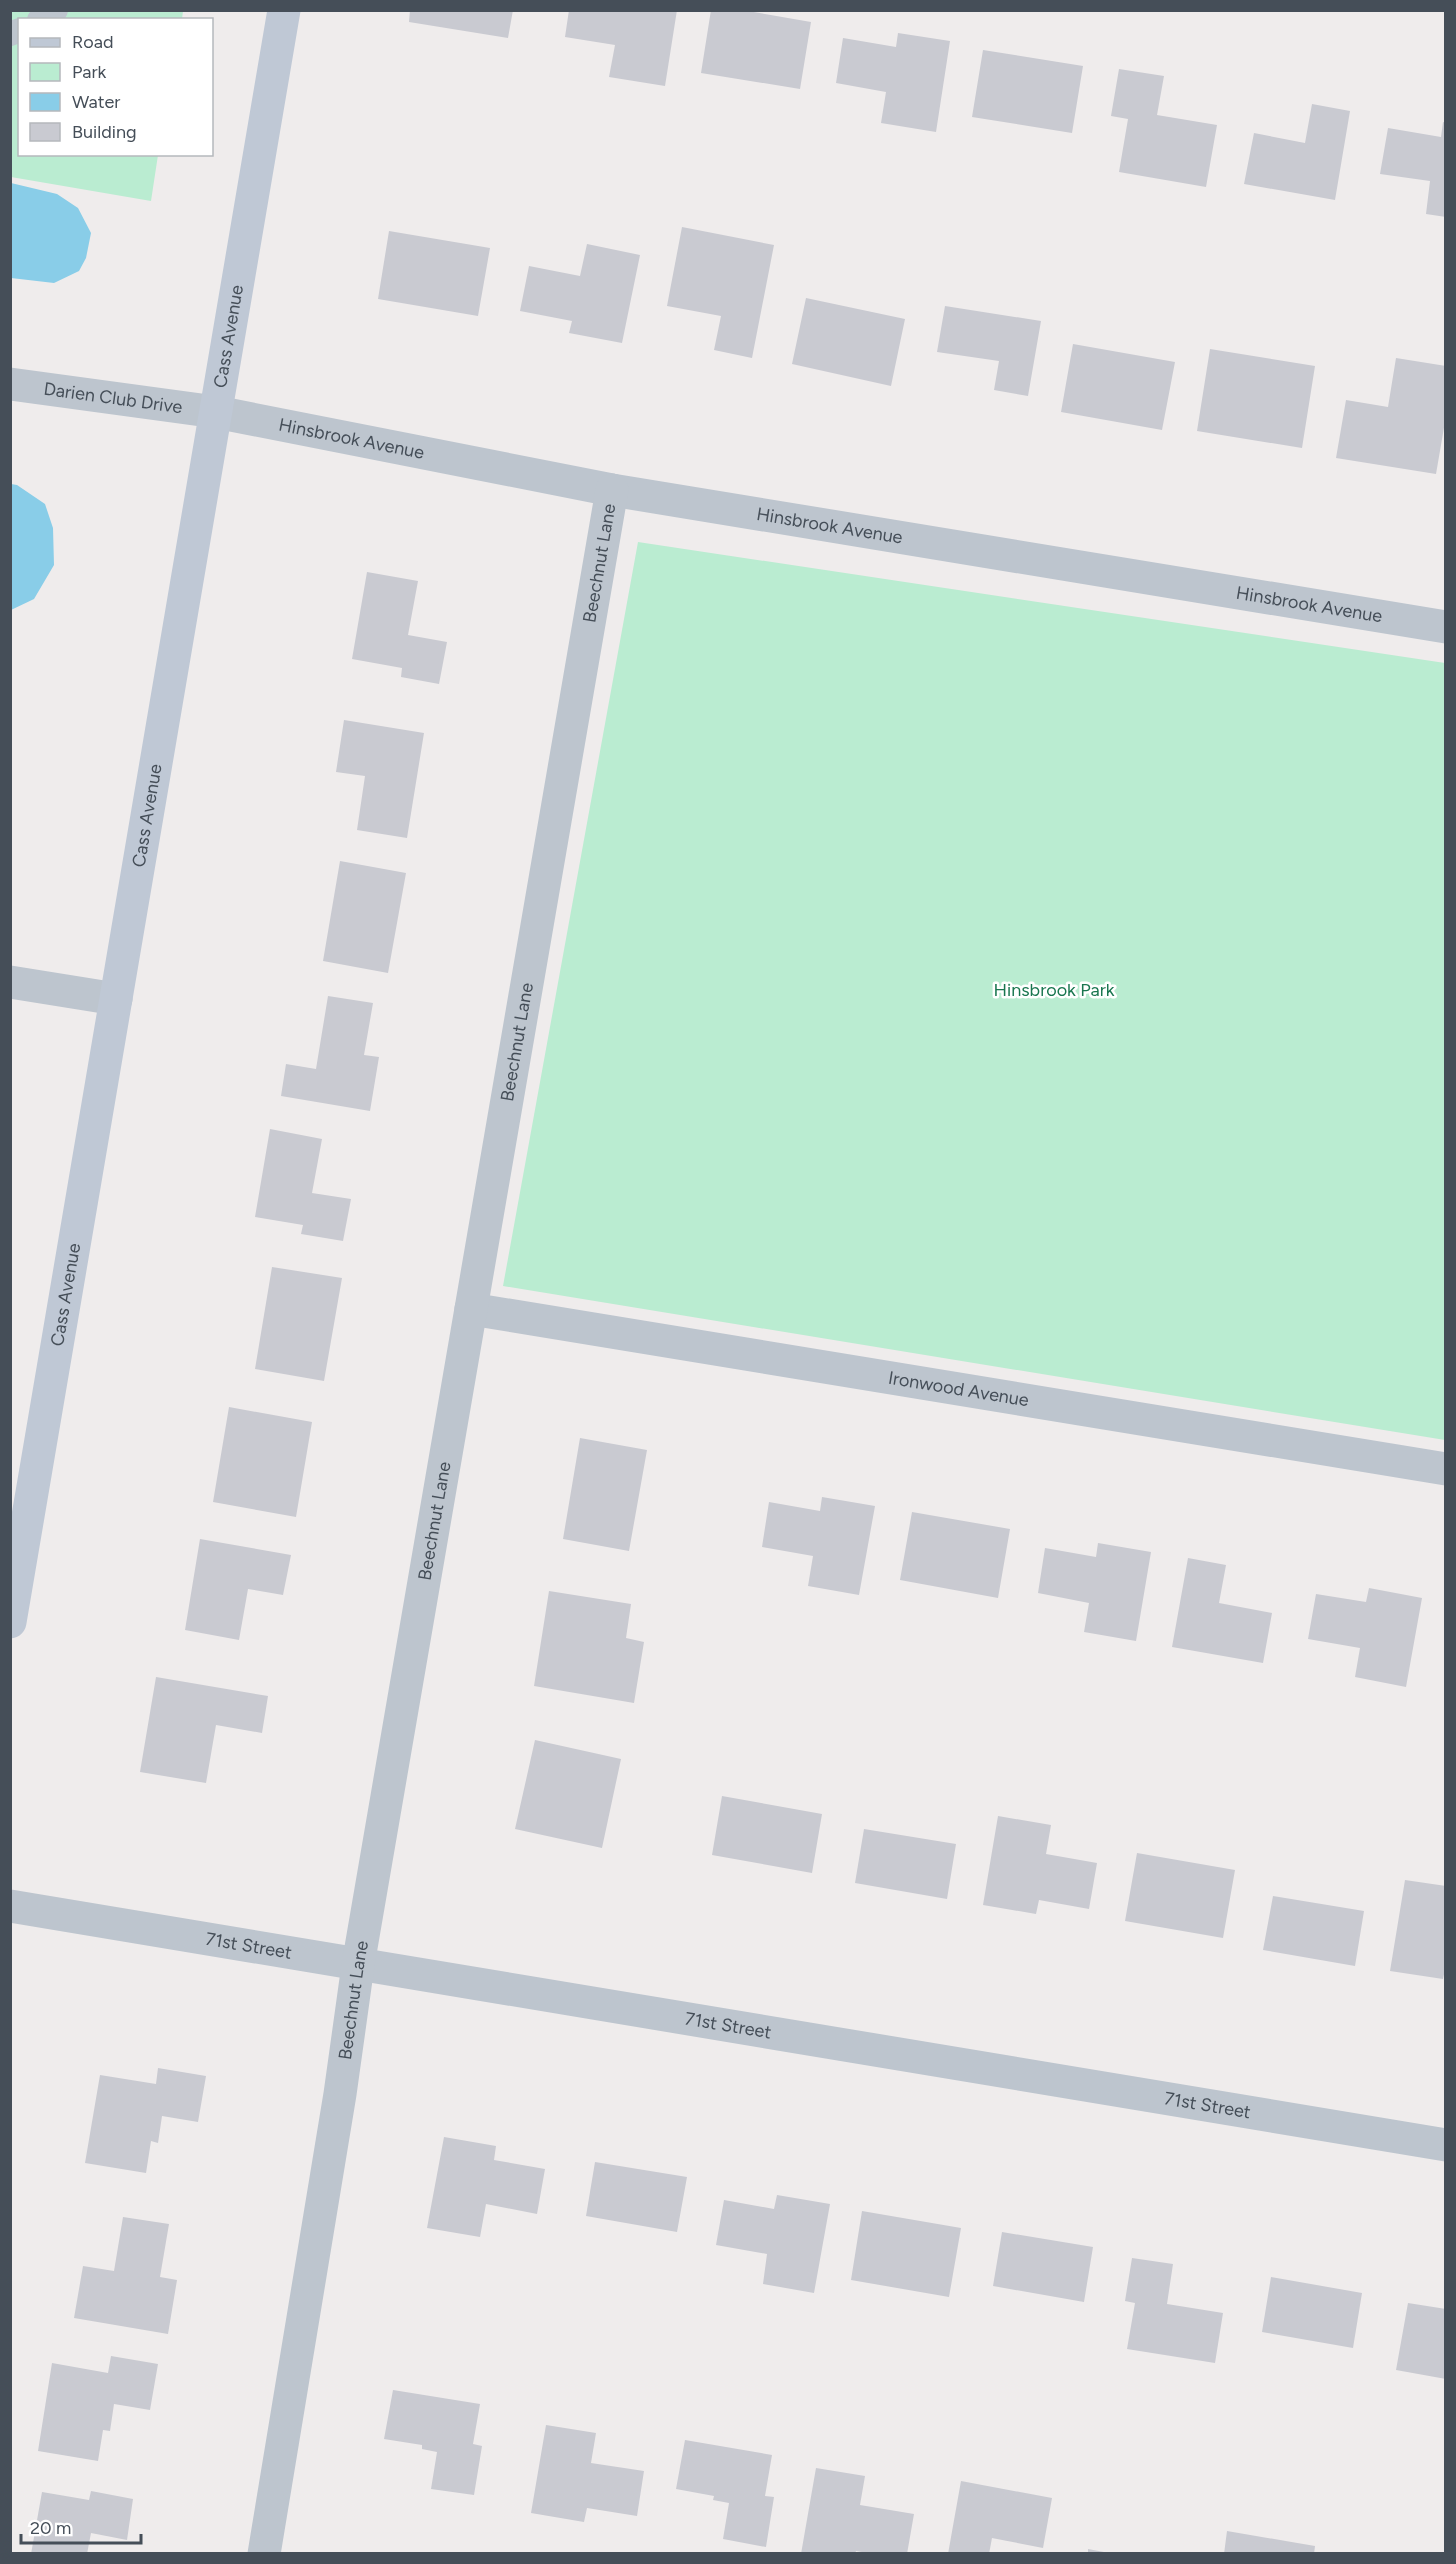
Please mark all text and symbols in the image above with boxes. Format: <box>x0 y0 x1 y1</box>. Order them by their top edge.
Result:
legend <box>18 18 213 156</box>
text: Road <box>72 31 113 53</box>
text: Park <box>72 61 107 83</box>
text: Water <box>72 91 120 113</box>
text: Building <box>72 121 137 143</box>
street label: Cass Avenue <box>209 283 248 390</box>
street label: Darien Club Drive <box>42 378 184 418</box>
street label: Hinsbrook Avenue <box>277 414 426 464</box>
street label: Beechnut Lane <box>578 502 620 624</box>
street label: Hinsbrook Avenue <box>755 503 904 549</box>
street label: Hinsbrook Avenue <box>1234 582 1384 627</box>
street label: Cass Avenue <box>127 762 167 869</box>
park label: Hinsbrook Park <box>993 979 1115 1001</box>
street label: Beechnut Lane <box>496 981 538 1103</box>
street label: Cass Avenue <box>46 1241 85 1348</box>
street label: Ironwood Avenue <box>887 1367 1031 1411</box>
street label: Beechnut Lane <box>413 1460 456 1582</box>
street label: 71st Street <box>204 1928 294 1964</box>
street label: Beechnut Lane <box>334 1939 373 2061</box>
street label: 71st Street <box>683 2008 773 2044</box>
street label: 71st Street <box>1163 2087 1253 2123</box>
scale bar <box>21 2507 141 2545</box>
text: 20 m <box>30 2517 71 2539</box>

